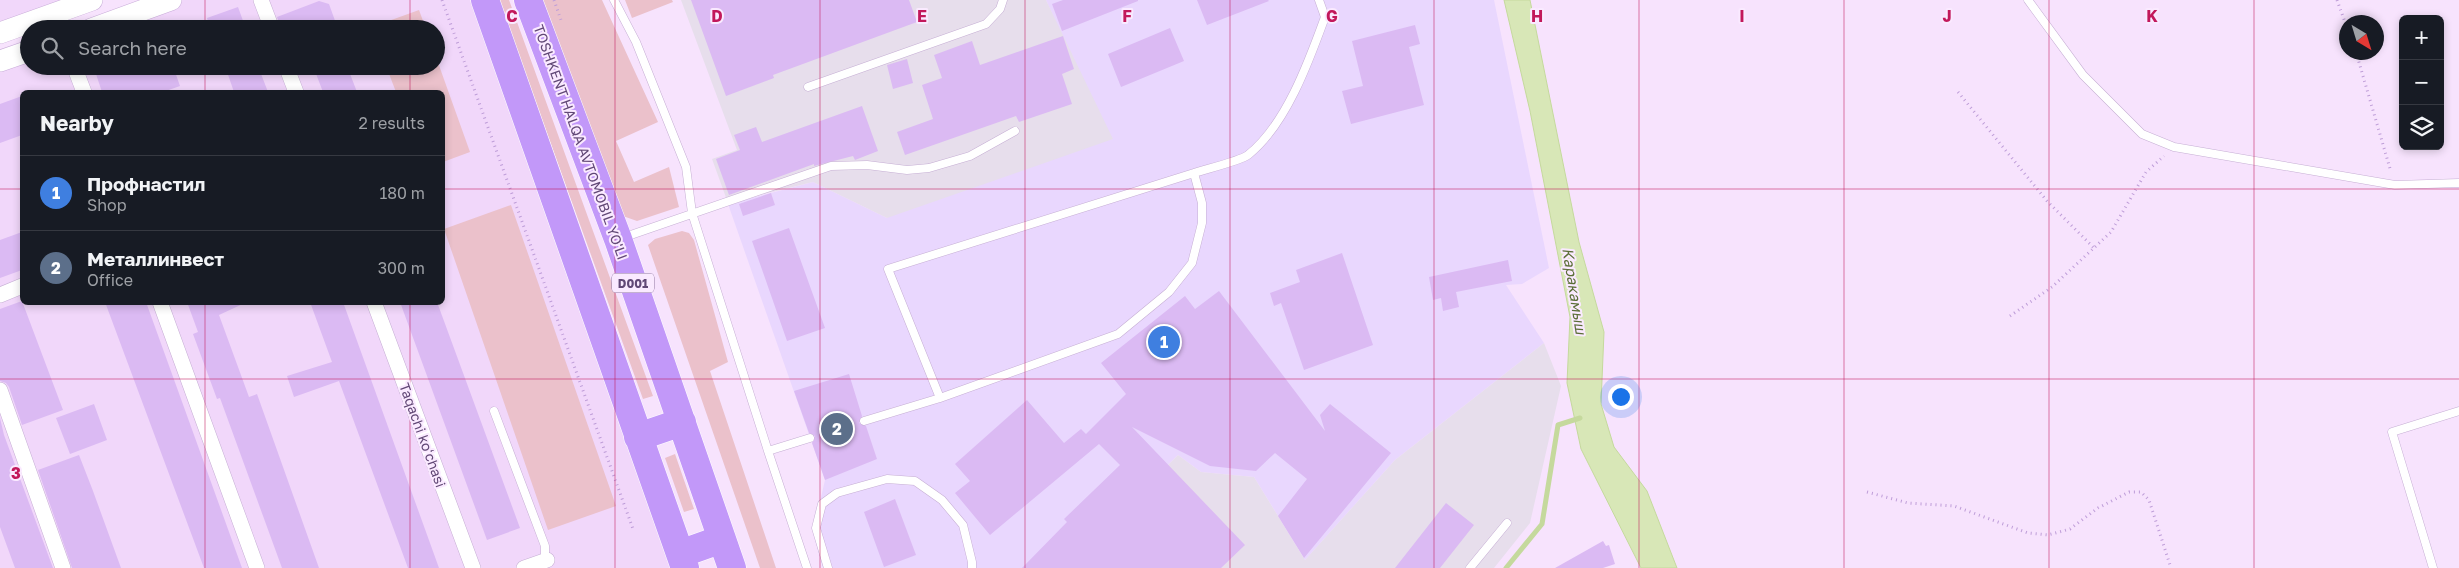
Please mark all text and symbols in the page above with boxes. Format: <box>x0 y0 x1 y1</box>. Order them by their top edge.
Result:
text: C <box>506 6 518 26</box>
text: D <box>711 6 723 26</box>
text: E <box>917 6 927 26</box>
text: F <box>1122 6 1132 26</box>
text: G <box>1326 6 1338 26</box>
text: H <box>1531 6 1543 26</box>
text: I <box>1739 6 1745 26</box>
text: J <box>1942 6 1952 26</box>
text: K <box>2146 6 2158 26</box>
north arrow <box>2339 15 2384 60</box>
map controls <box>2399 15 2444 150</box>
button: + <box>2399 15 2444 60</box>
search box <box>20 20 445 75</box>
street label: TOSHKENT HALQA AVTOMOBIL YO'LI <box>530 22 632 262</box>
icon: search <box>38 34 66 62</box>
text: Search here <box>78 36 187 59</box>
button: − <box>2399 60 2444 105</box>
button: layers <box>2399 105 2444 150</box>
text: Nearby <box>40 110 114 136</box>
text: 2 results <box>359 113 425 133</box>
text: Профнастил <box>87 172 205 195</box>
text: 1 <box>52 183 60 203</box>
text: 180 m <box>379 183 425 203</box>
text: Shop <box>87 195 127 215</box>
water label: Каракамыш <box>1559 246 1591 336</box>
text: Металлинвест <box>87 247 224 270</box>
text: 2 <box>51 258 61 278</box>
text: 300 m <box>378 258 425 278</box>
text: Office <box>87 270 133 290</box>
road number: D001 <box>612 274 654 292</box>
pin: 1 <box>1148 323 1180 361</box>
street label: Taqachi koʻchasi <box>396 380 450 490</box>
your location <box>1608 384 1634 410</box>
pin: 2 <box>821 410 853 448</box>
text: 3 <box>11 463 21 483</box>

